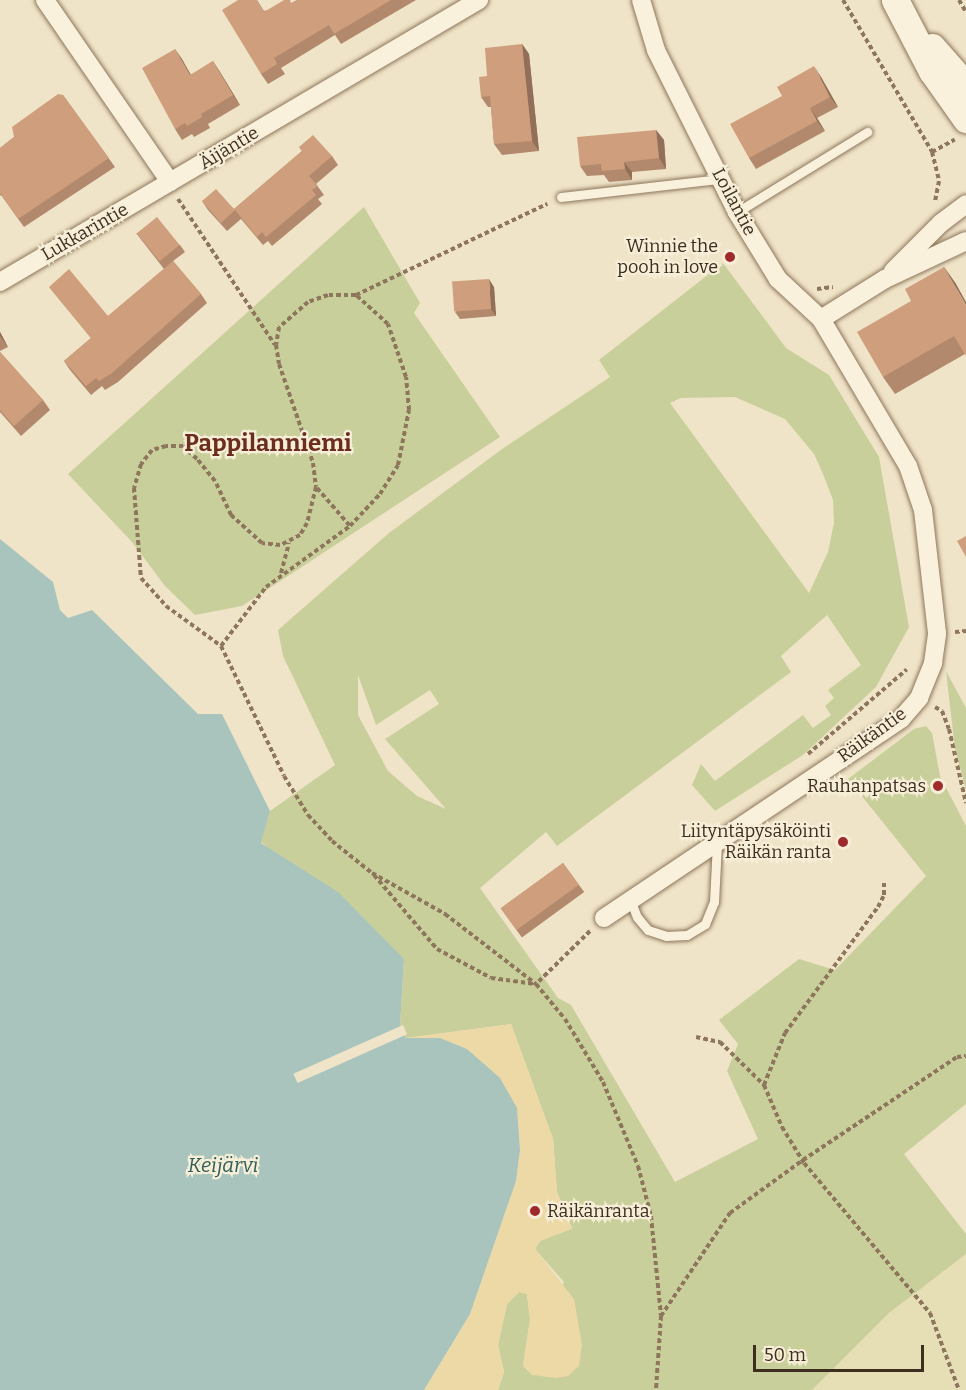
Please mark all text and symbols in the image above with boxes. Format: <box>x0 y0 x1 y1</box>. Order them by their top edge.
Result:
street label: Äijäntie <box>195 122 263 174</box>
street label: Loilantie <box>707 165 761 239</box>
street label: Lukkarintie <box>38 199 132 265</box>
place label: Winnie the pooh in love <box>617 236 718 278</box>
marker: Winnie the pooh in love <box>723 250 737 264</box>
district label: Pappilanniemi <box>184 430 352 458</box>
street label: Räikäntie <box>834 703 910 767</box>
place label: Rauhanpatsas <box>807 775 926 797</box>
marker: Rauhanpatsas <box>931 779 945 793</box>
place label: Liityntäpysäköinti Räikän ranta <box>681 821 831 864</box>
marker: Liityntäpysäköinti Räikän ranta <box>836 835 850 849</box>
water label: Keijärvi <box>188 1153 258 1177</box>
place label: Räikänranta <box>547 1200 650 1222</box>
marker: Räikänranta <box>528 1204 542 1218</box>
scale bar <box>756 1333 927 1371</box>
text: 50 m <box>764 1344 806 1366</box>

